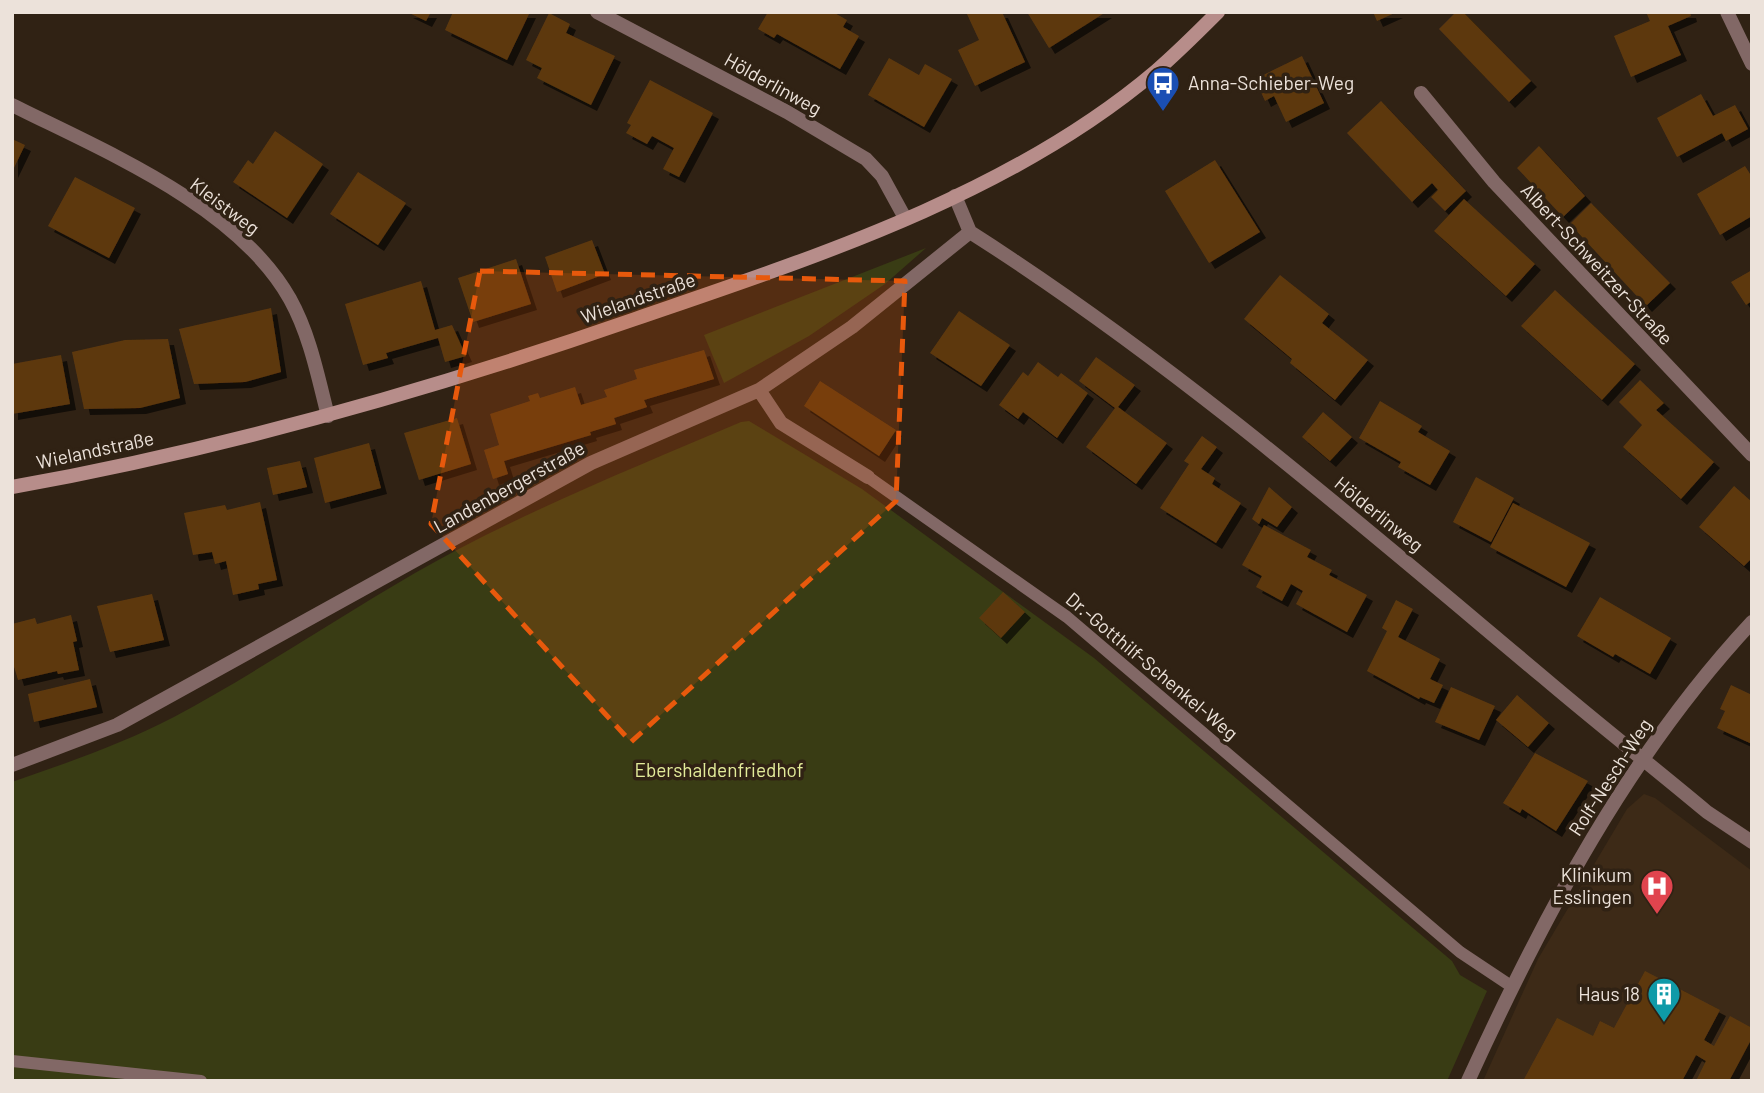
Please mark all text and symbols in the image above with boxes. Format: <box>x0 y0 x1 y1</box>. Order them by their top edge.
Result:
street label: Hölderlinweg <box>721 47 826 120</box>
bus stop icon: Anna-Schieber-Weg <box>1144 64 1182 113</box>
place label: Anna-Schieber-Weg <box>1188 71 1354 94</box>
street label: Kleistweg <box>186 172 264 239</box>
street label: Albert-Schweitzer-Straße <box>1517 178 1678 349</box>
street label: Wielandstraße <box>578 267 698 328</box>
street label: Wielandstraße <box>34 426 156 473</box>
street label: Landenbergerstraße <box>429 436 588 538</box>
street label: Hölderlinweg <box>1330 471 1428 556</box>
street label: Dr.-Gotthilf-Schenkel-Weg <box>1062 587 1243 744</box>
street label: Rolf-Nesch-Weg <box>1563 714 1656 840</box>
park label: Ebershaldenfriedhof <box>634 758 804 781</box>
place label: Klinikum Esslingen <box>1553 863 1632 908</box>
hospital icon: Klinikum Esslingen <box>1638 867 1676 916</box>
building icon: Haus 18 <box>1645 975 1683 1024</box>
place label: Haus 18 <box>1578 982 1640 1005</box>

